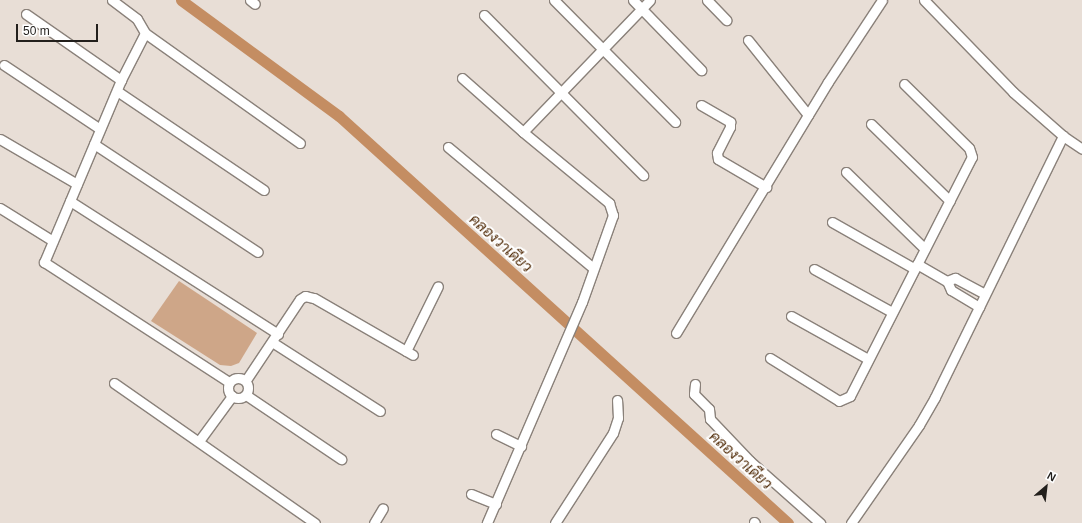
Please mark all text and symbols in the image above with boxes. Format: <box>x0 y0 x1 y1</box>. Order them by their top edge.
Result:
scale bar <box>18 16 100 42</box>
text: 50 m <box>23 24 50 38</box>
water label: คลองวาเดียว <box>466 210 536 276</box>
water label: คลองวาเดียว <box>706 427 776 493</box>
north arrow <box>1026 467 1066 507</box>
text: N <box>1045 469 1058 484</box>

